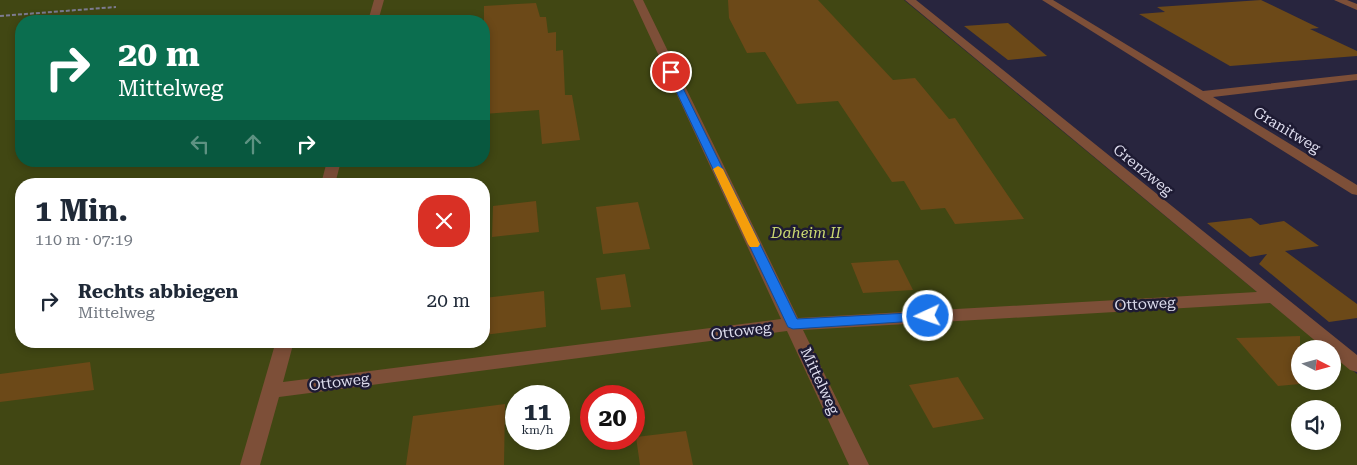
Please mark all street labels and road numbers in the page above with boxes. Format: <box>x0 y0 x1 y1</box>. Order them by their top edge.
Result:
street label: Granitweg <box>1250 103 1324 157</box>
street label: Grenzweg <box>1109 140 1177 200</box>
street label: Ottoweg <box>1114 293 1176 315</box>
street label: Ottoweg <box>710 318 773 344</box>
street label: Mittelweg <box>797 345 844 418</box>
street label: Ottoweg <box>308 369 371 395</box>

